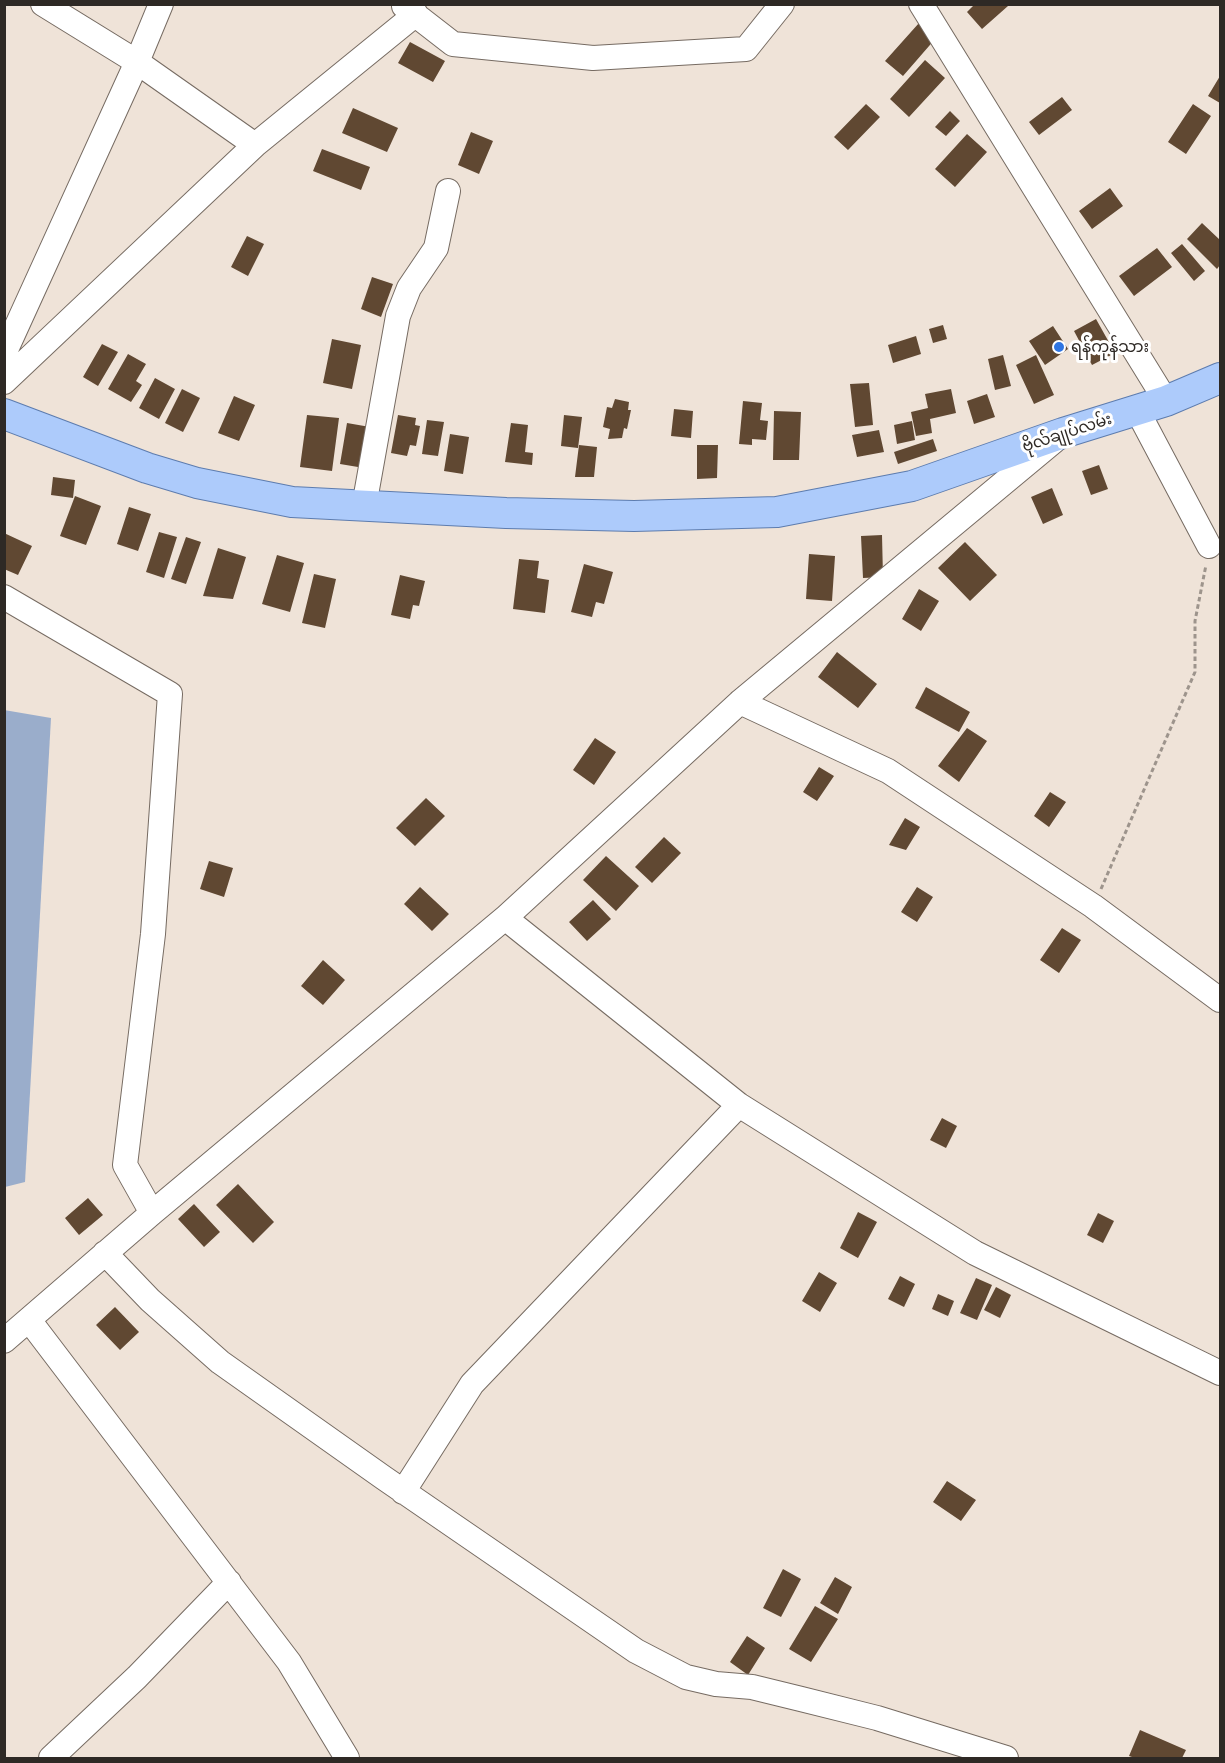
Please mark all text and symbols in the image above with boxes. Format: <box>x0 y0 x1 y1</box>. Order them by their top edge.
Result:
place label: ရန်ကုန်သား <box>1071 337 1149 357</box>
marker: ရန်ကုန်သား <box>1052 340 1066 354</box>
street label: ဗိုလ်ချုပ်လမ်း <box>1020 409 1114 457</box>

